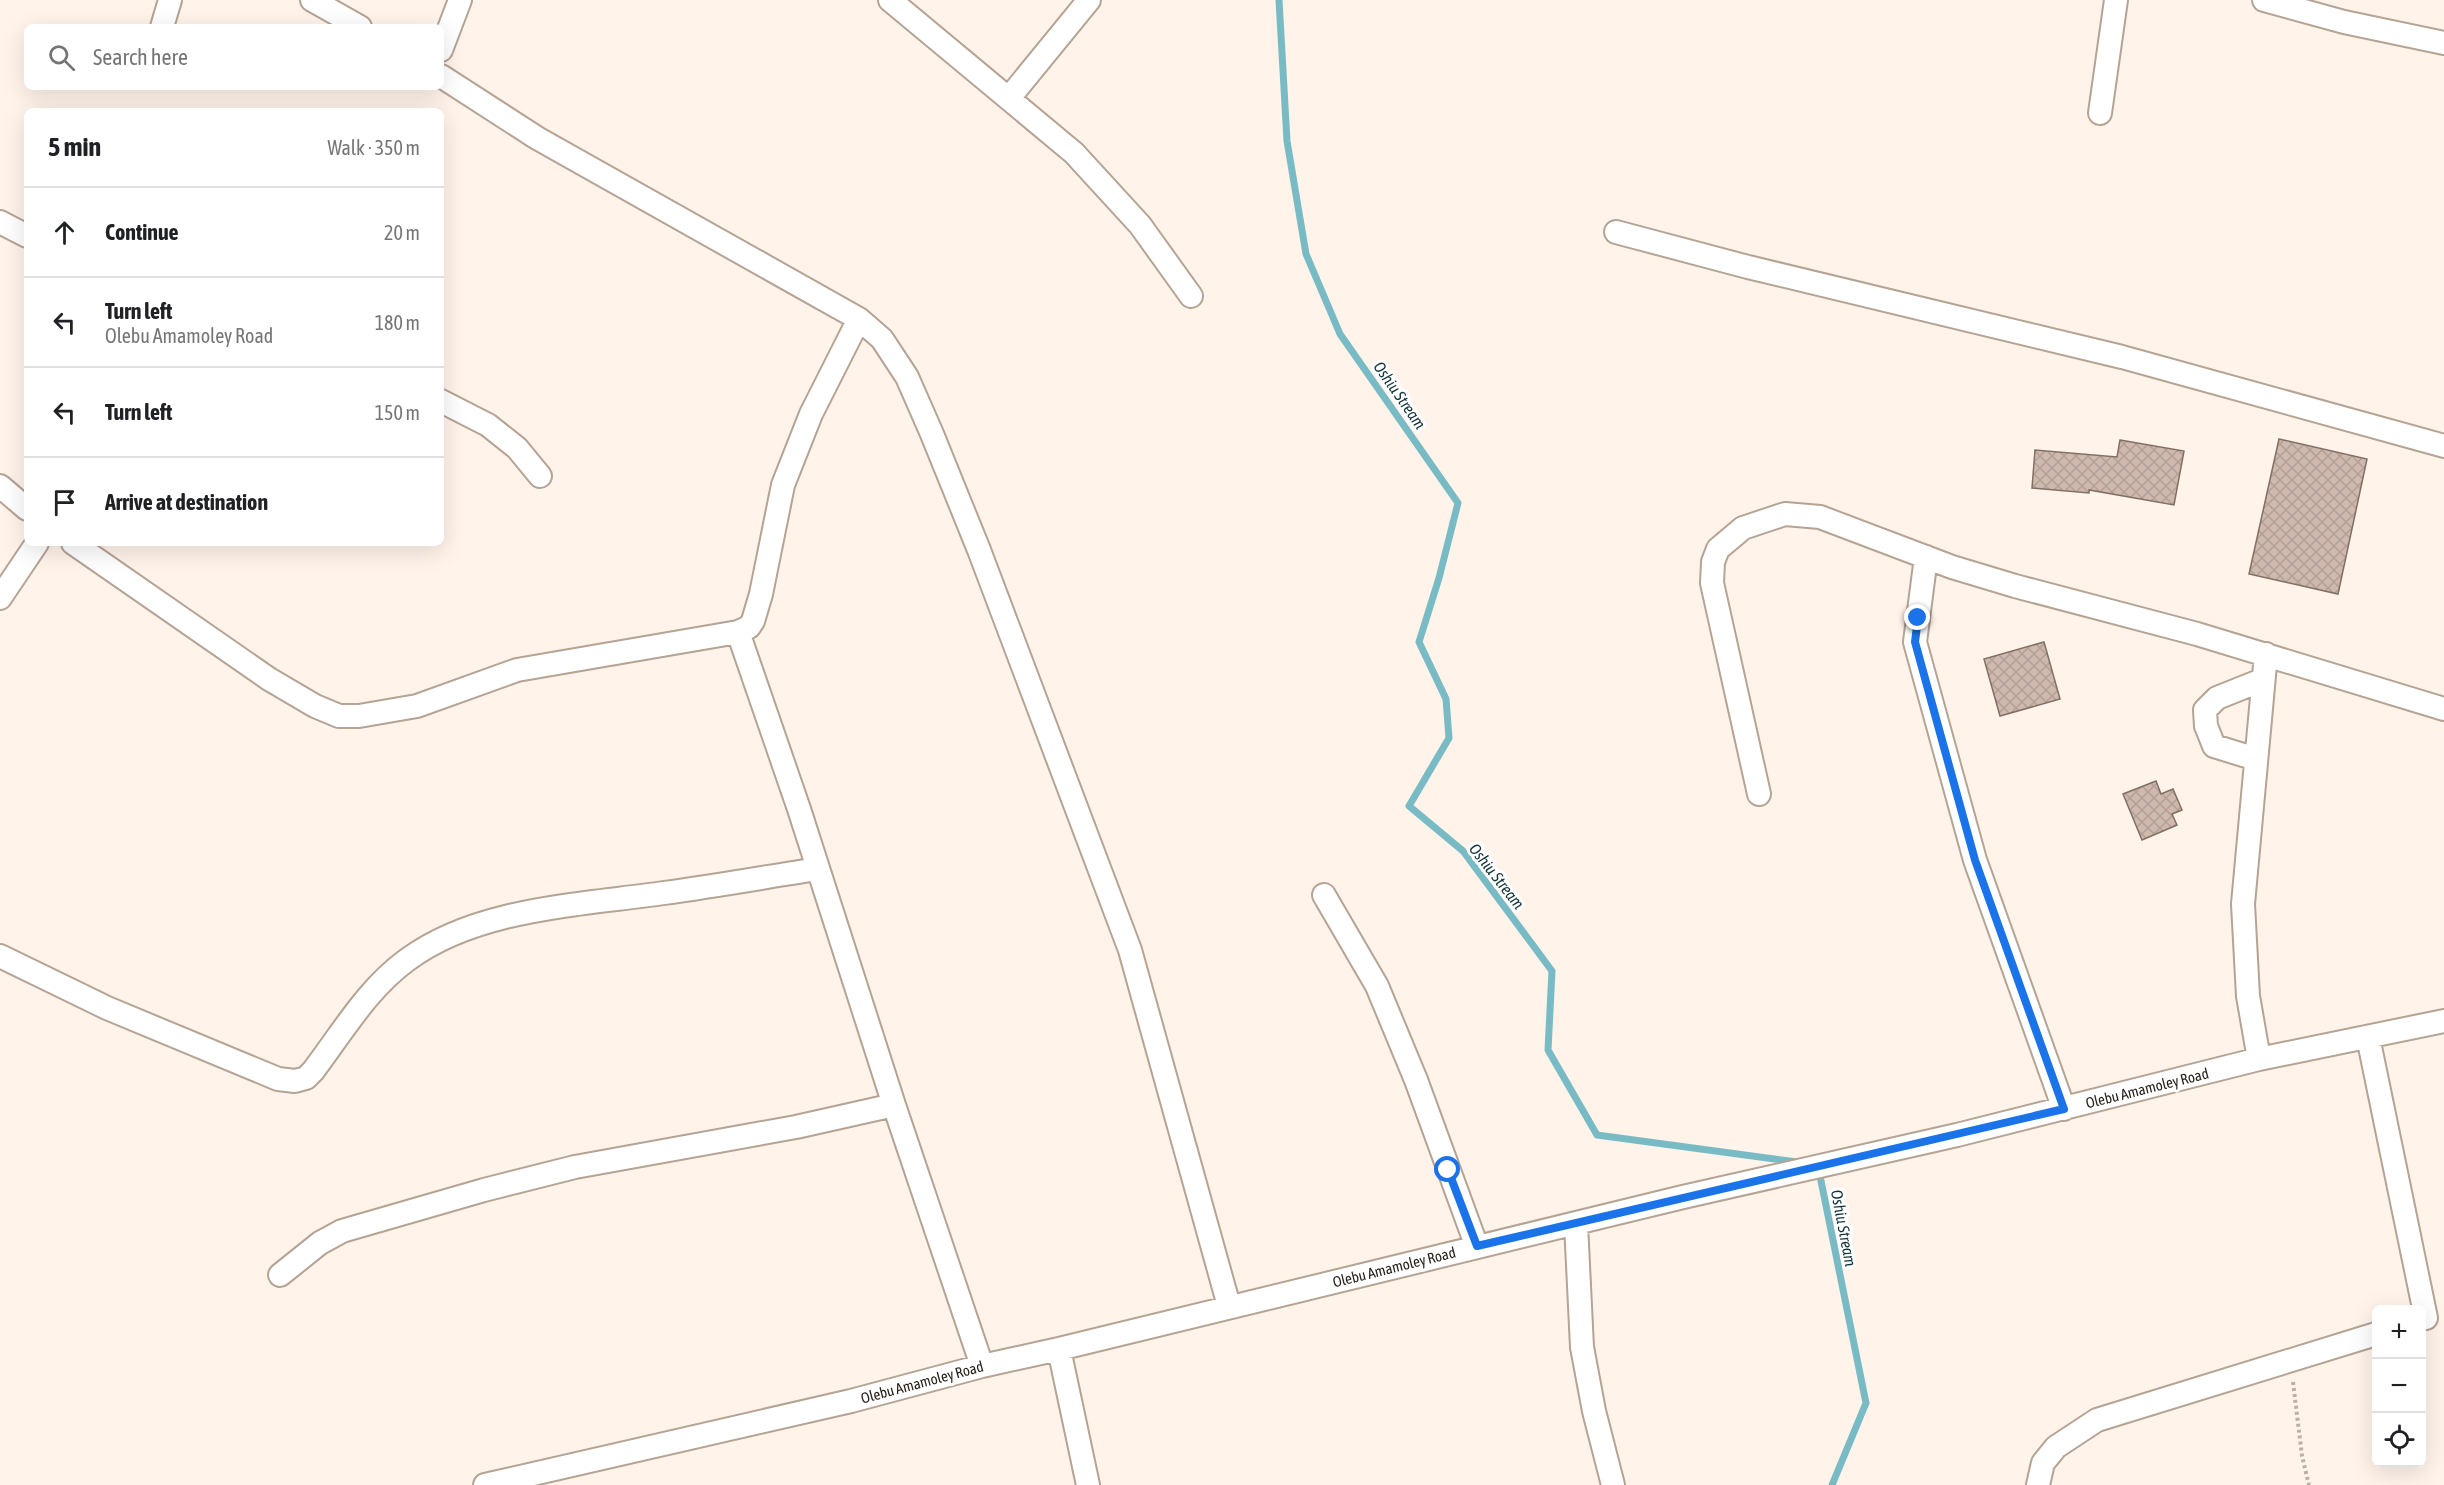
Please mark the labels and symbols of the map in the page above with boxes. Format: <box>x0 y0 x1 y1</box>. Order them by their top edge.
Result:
water label: Oshiu Stream <box>1370 358 1430 432</box>
route end <box>1904 604 1930 630</box>
water label: Oshiu Stream <box>1466 840 1528 913</box>
street label: Olebu Amamoley Road <box>2084 1064 2210 1112</box>
route start <box>1434 1156 1460 1182</box>
water label: Oshiu Stream <box>1828 1188 1860 1268</box>
street label: Olebu Amamoley Road <box>1331 1243 1457 1291</box>
street label: Olebu Amamoley Road <box>859 1357 985 1407</box>

